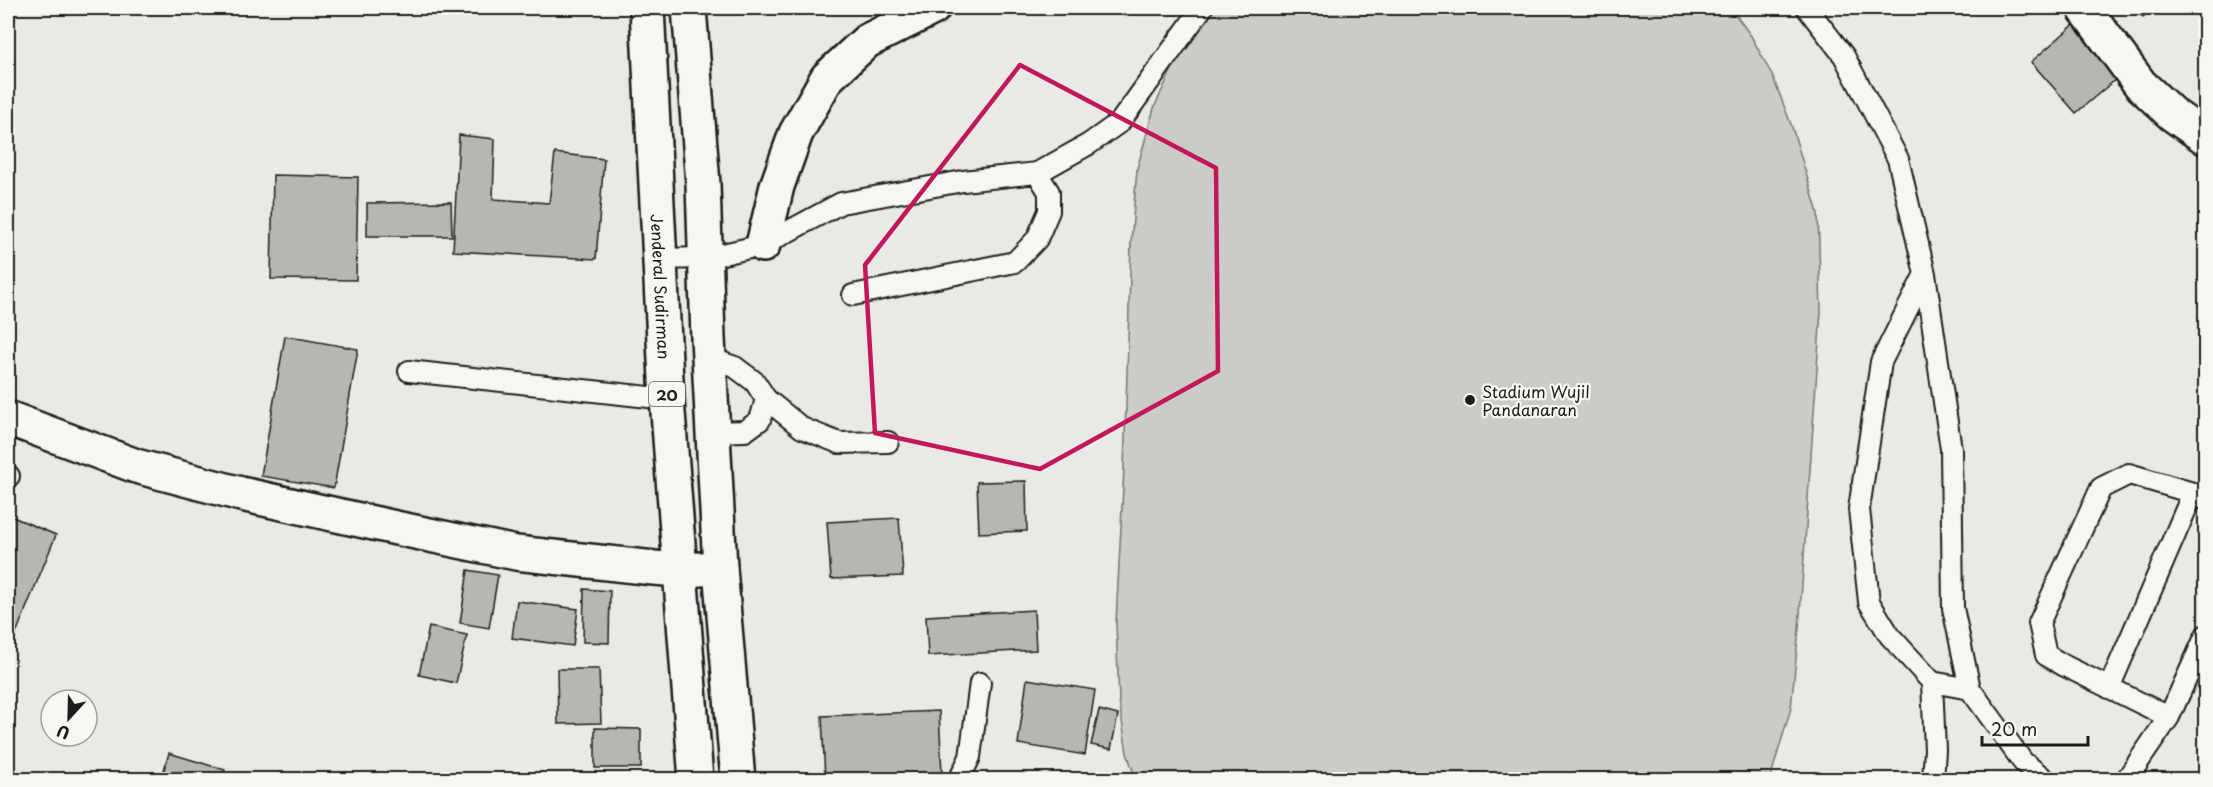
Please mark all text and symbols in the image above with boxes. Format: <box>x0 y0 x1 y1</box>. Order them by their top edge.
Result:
street label: Jenderal Sudirman <box>646 213 677 360</box>
place label: Stadium Wujil Pandanaran <box>1482 379 1590 421</box>
road number: 20 <box>649 382 685 406</box>
marker: Stadium Wujil Pandanaran <box>1463 393 1477 407</box>
north arrow <box>39 688 99 748</box>
scale bar <box>1982 709 2088 747</box>
text: 20 m <box>1991 715 2037 742</box>
text: U <box>53 719 73 746</box>

